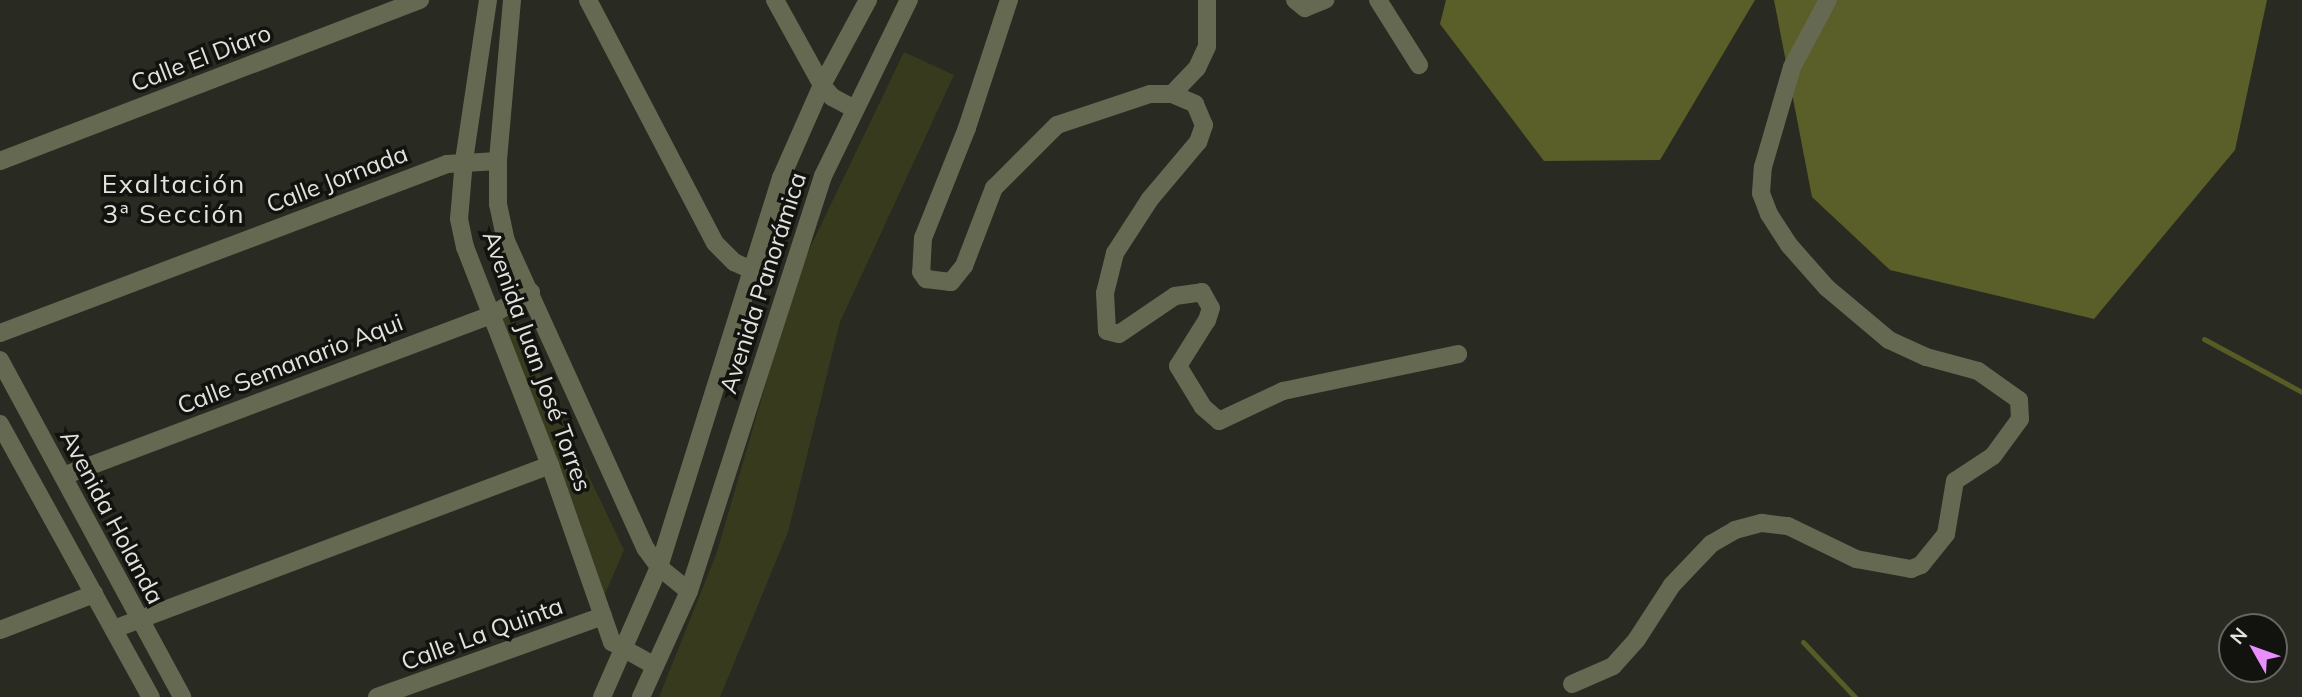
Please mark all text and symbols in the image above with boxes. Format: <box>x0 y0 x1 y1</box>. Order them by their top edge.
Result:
street label: Calle El Diaro <box>127 18 275 98</box>
street label: Calle Jornada <box>262 139 412 219</box>
district label: Exaltación 3ª Sección <box>103 168 245 230</box>
street label: Avenida Panorámica <box>714 169 812 397</box>
street label: Avenida Juan José Torres <box>476 227 598 495</box>
street label: Calle Semanario Aqui <box>173 308 407 420</box>
street label: Avenida Holanda <box>54 425 170 609</box>
street label: Calle La Quinta <box>397 591 567 677</box>
north arrow <box>2218 613 2288 683</box>
text: N <box>2225 623 2252 649</box>

